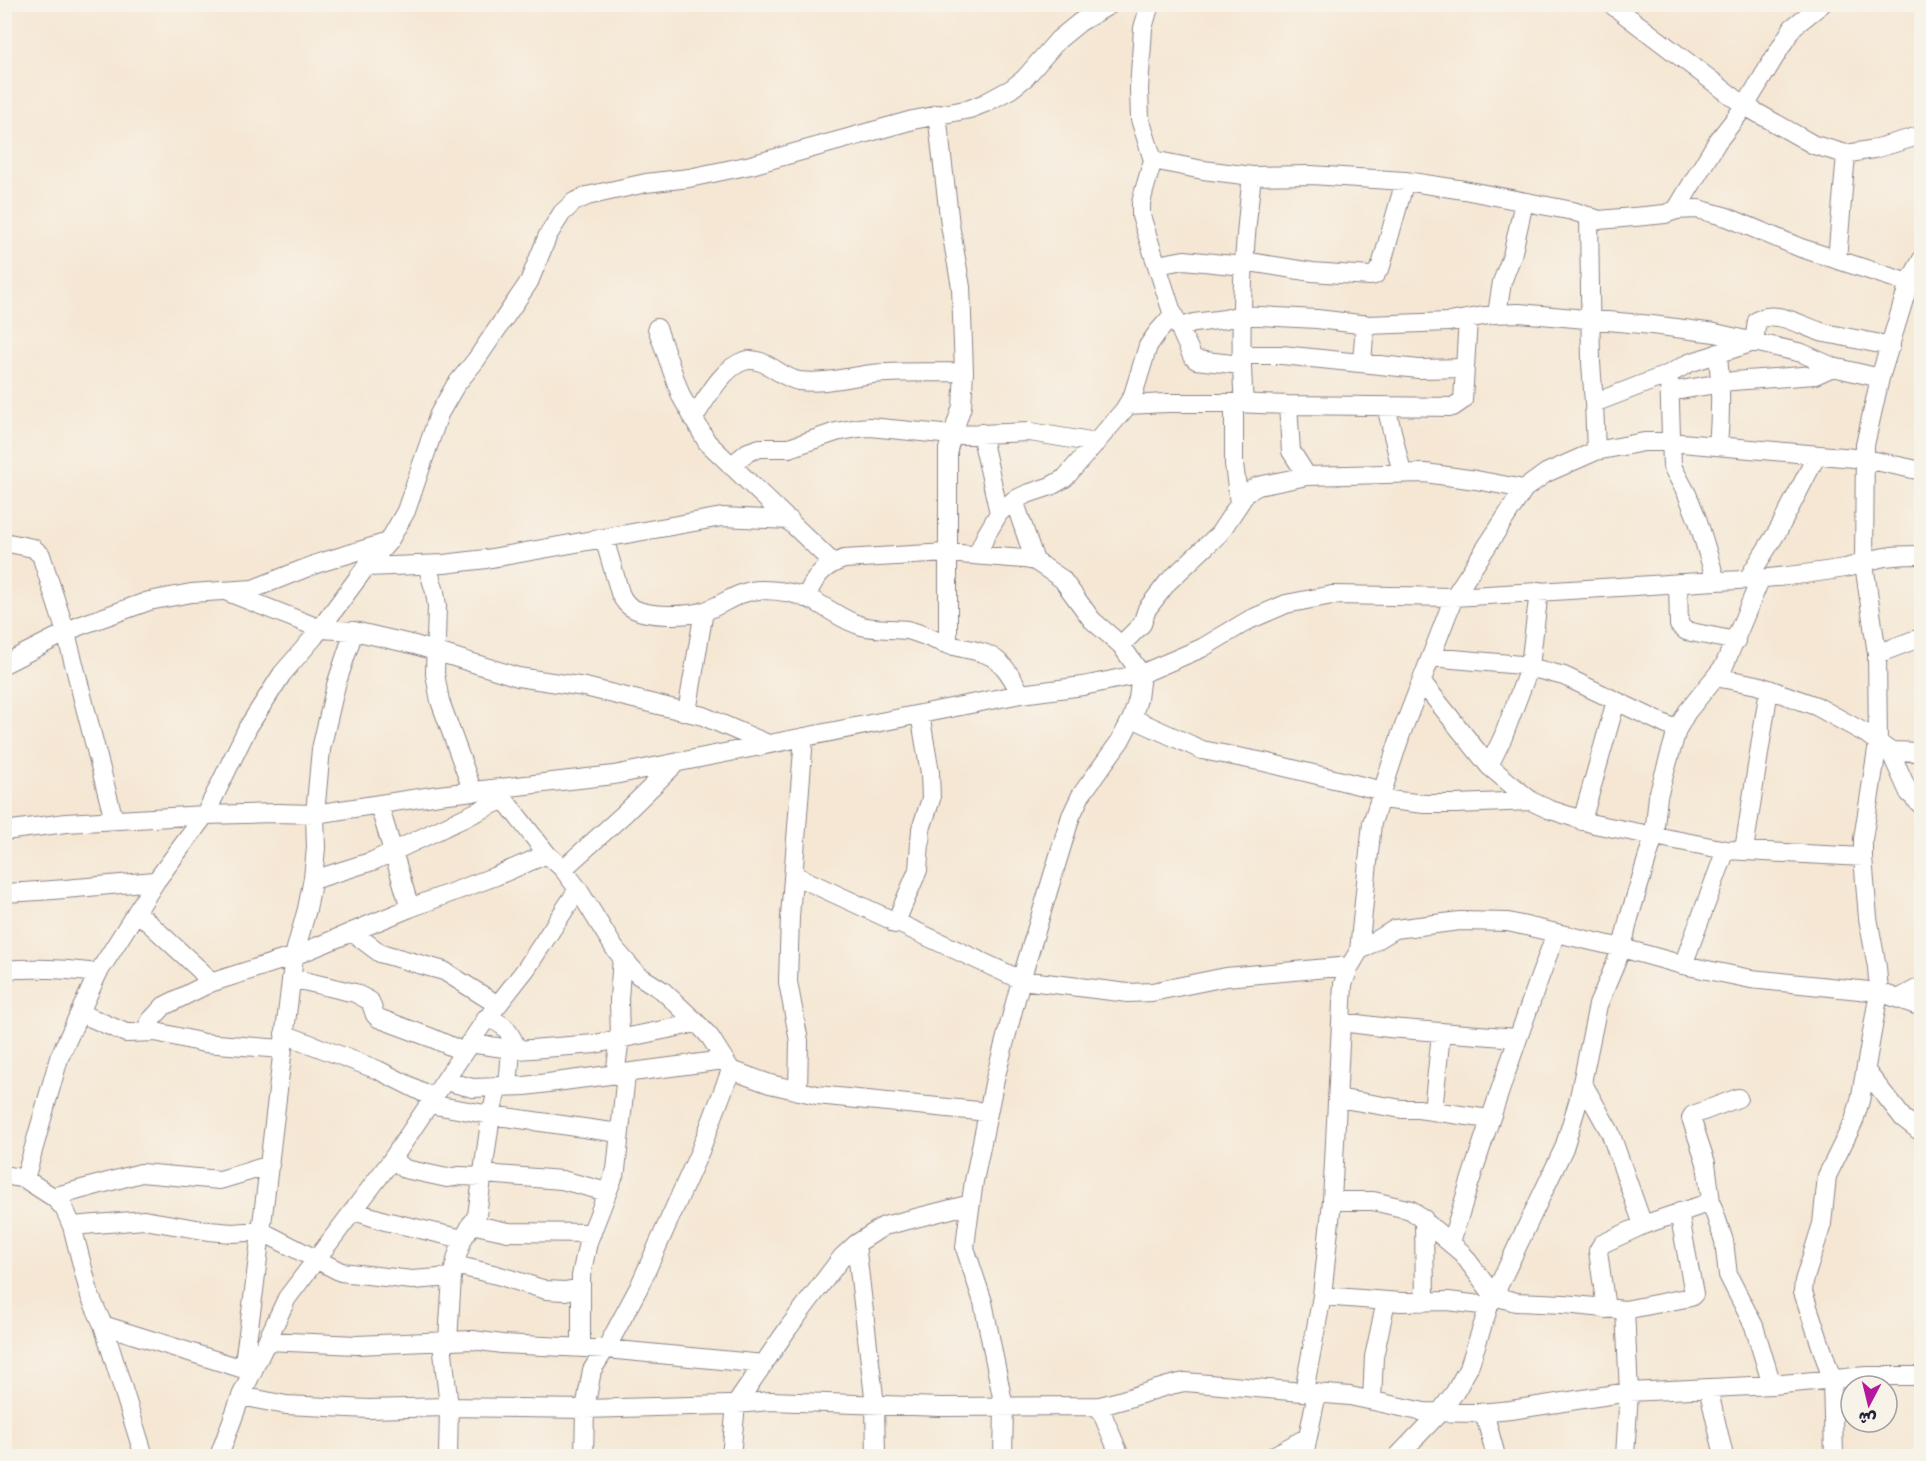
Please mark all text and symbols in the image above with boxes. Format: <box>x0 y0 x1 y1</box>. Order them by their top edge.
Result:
north arrow <box>1839 1374 1899 1434</box>
text: ش <box>1857 1403 1878 1434</box>

